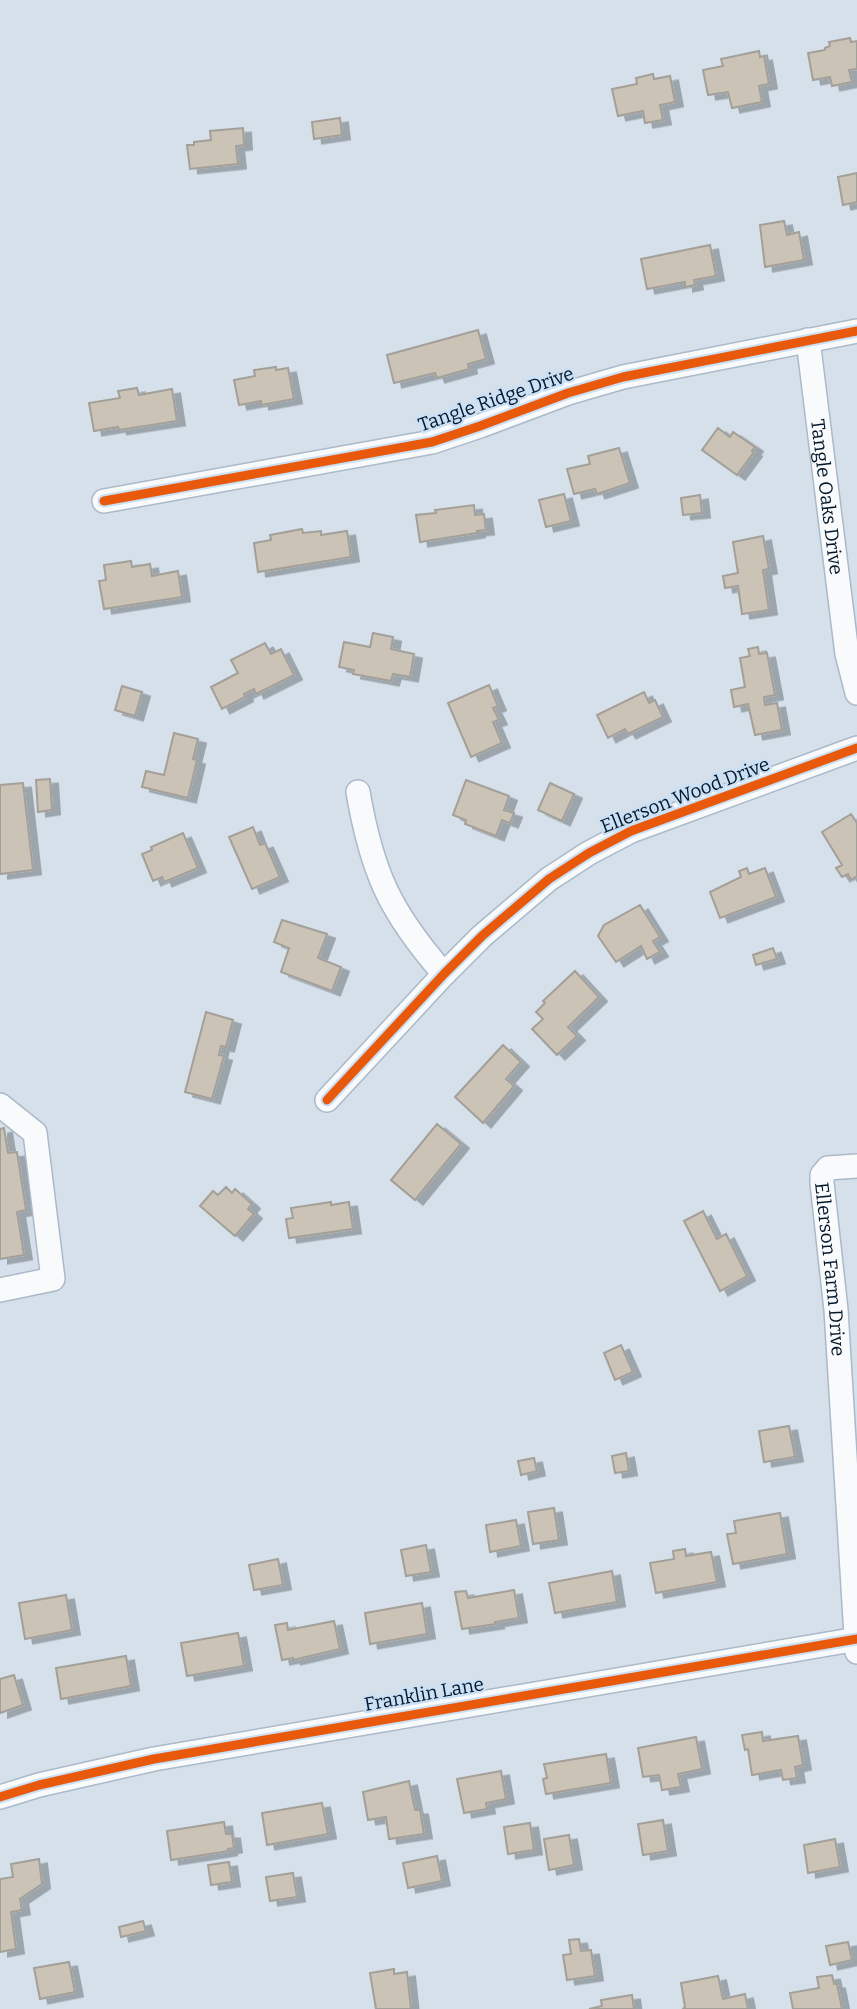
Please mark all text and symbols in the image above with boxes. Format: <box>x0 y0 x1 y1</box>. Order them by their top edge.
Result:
street label: Tangle Ridge Drive <box>415 362 577 436</box>
street label: Tangle Oaks Drive <box>806 418 849 576</box>
street label: Ellerson Wood Drive <box>597 752 773 838</box>
street label: Ellerson Farm Drive <box>810 1181 850 1357</box>
street label: Franklin Lane <box>362 1672 486 1716</box>

